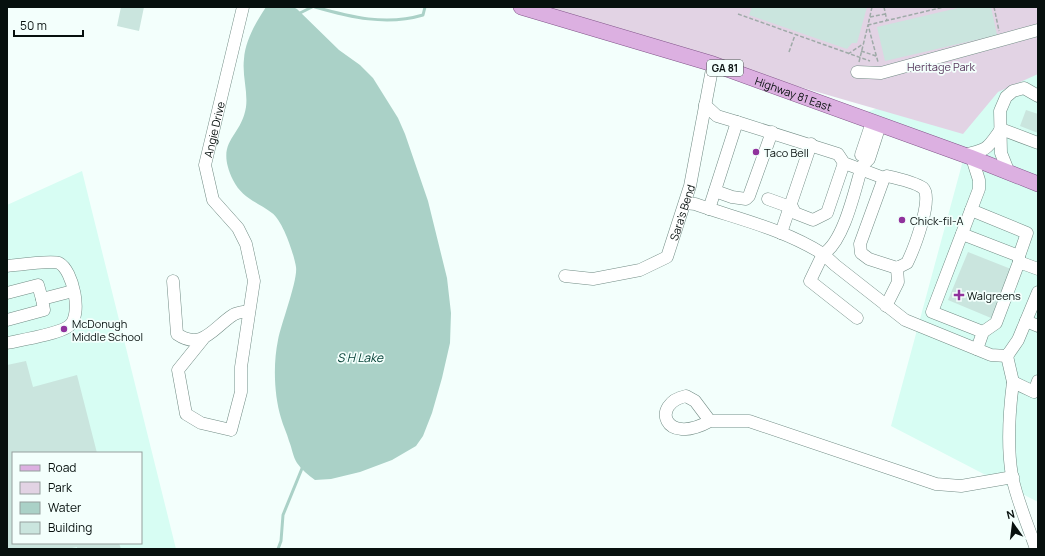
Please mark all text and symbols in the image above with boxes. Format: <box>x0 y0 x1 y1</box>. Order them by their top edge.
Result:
scale bar <box>14 12 83 38</box>
text: 50 m <box>20 17 47 34</box>
park label: Heritage Park <box>907 59 976 74</box>
road number: GA 81 <box>707 60 743 76</box>
street label: Highway 81 East <box>753 72 834 114</box>
street label: Angie Drive <box>200 99 228 159</box>
place label: Taco Bell <box>764 145 809 160</box>
marker: Taco Bell <box>751 147 761 157</box>
street label: Sara's Bend <box>665 182 698 242</box>
place label: Chick-fil-A <box>910 213 963 228</box>
marker: Chick-fil-A <box>897 215 907 225</box>
place label: Walgreens <box>967 288 1021 303</box>
marker: Walgreens <box>954 290 964 300</box>
place label: McDonugh Middle School <box>72 316 143 344</box>
marker: McDonugh Middle School <box>59 324 69 334</box>
water label: S H Lake <box>337 349 384 366</box>
legend <box>12 452 142 544</box>
text: Road <box>48 459 76 476</box>
text: Park <box>48 479 73 496</box>
text: Water <box>48 499 82 516</box>
north arrow <box>993 504 1033 544</box>
text: N <box>1005 506 1016 522</box>
text: Building <box>48 519 92 536</box>

